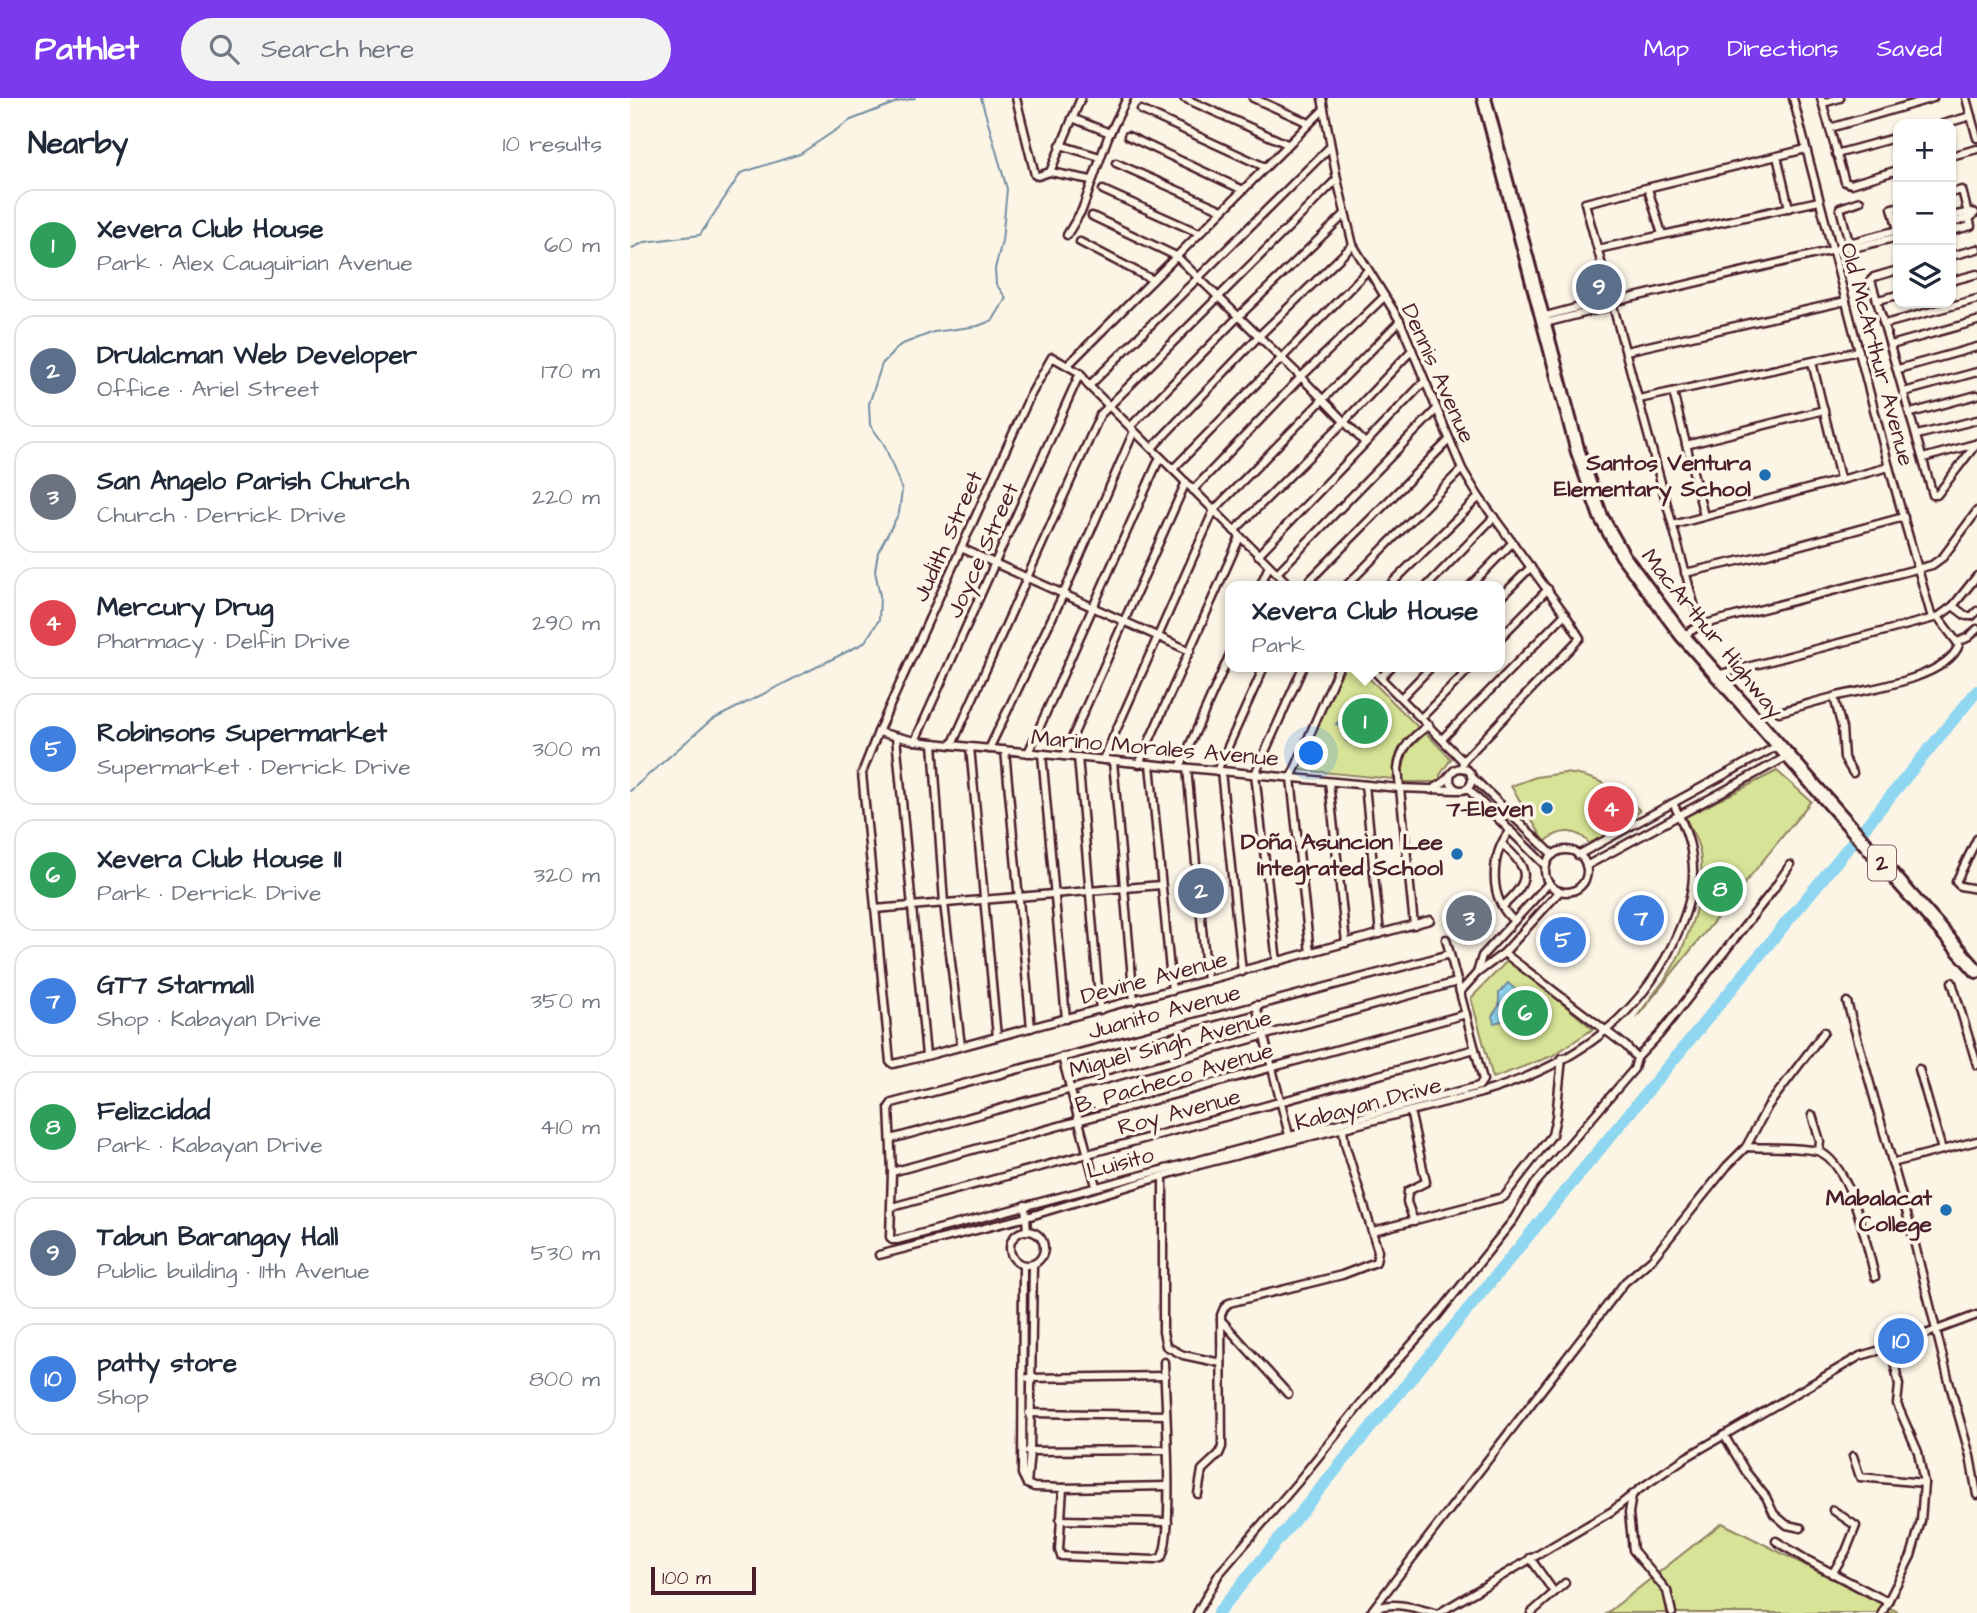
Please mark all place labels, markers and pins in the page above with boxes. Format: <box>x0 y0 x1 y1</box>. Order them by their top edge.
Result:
pin: 9 <box>1576 261 1622 313</box>
place label: Santos Ventura Elementary School <box>1554 447 1751 507</box>
marker: Santos Ventura Elementary School <box>1757 467 1773 483</box>
pin: 1 <box>1342 695 1388 747</box>
pin: 4 <box>1588 783 1634 835</box>
place label: 7-Eleven <box>1445 793 1533 825</box>
marker: 7-Eleven <box>1539 800 1555 816</box>
place label: Doña Asuncion Lee Integrated School <box>1241 826 1444 885</box>
marker: Doña Asuncion Lee Integrated School <box>1449 846 1465 862</box>
pin: 8 <box>1697 863 1743 915</box>
pin: 2 <box>1178 865 1224 917</box>
pin: 3 <box>1446 892 1492 944</box>
pin: 7 <box>1618 892 1664 944</box>
pin: 5 <box>1540 914 1586 966</box>
pin: 6 <box>1502 987 1548 1039</box>
place label: Mabalacat College <box>1826 1182 1933 1241</box>
marker: Mabalacat College <box>1938 1202 1954 1218</box>
pin: 10 <box>1878 1315 1924 1367</box>

